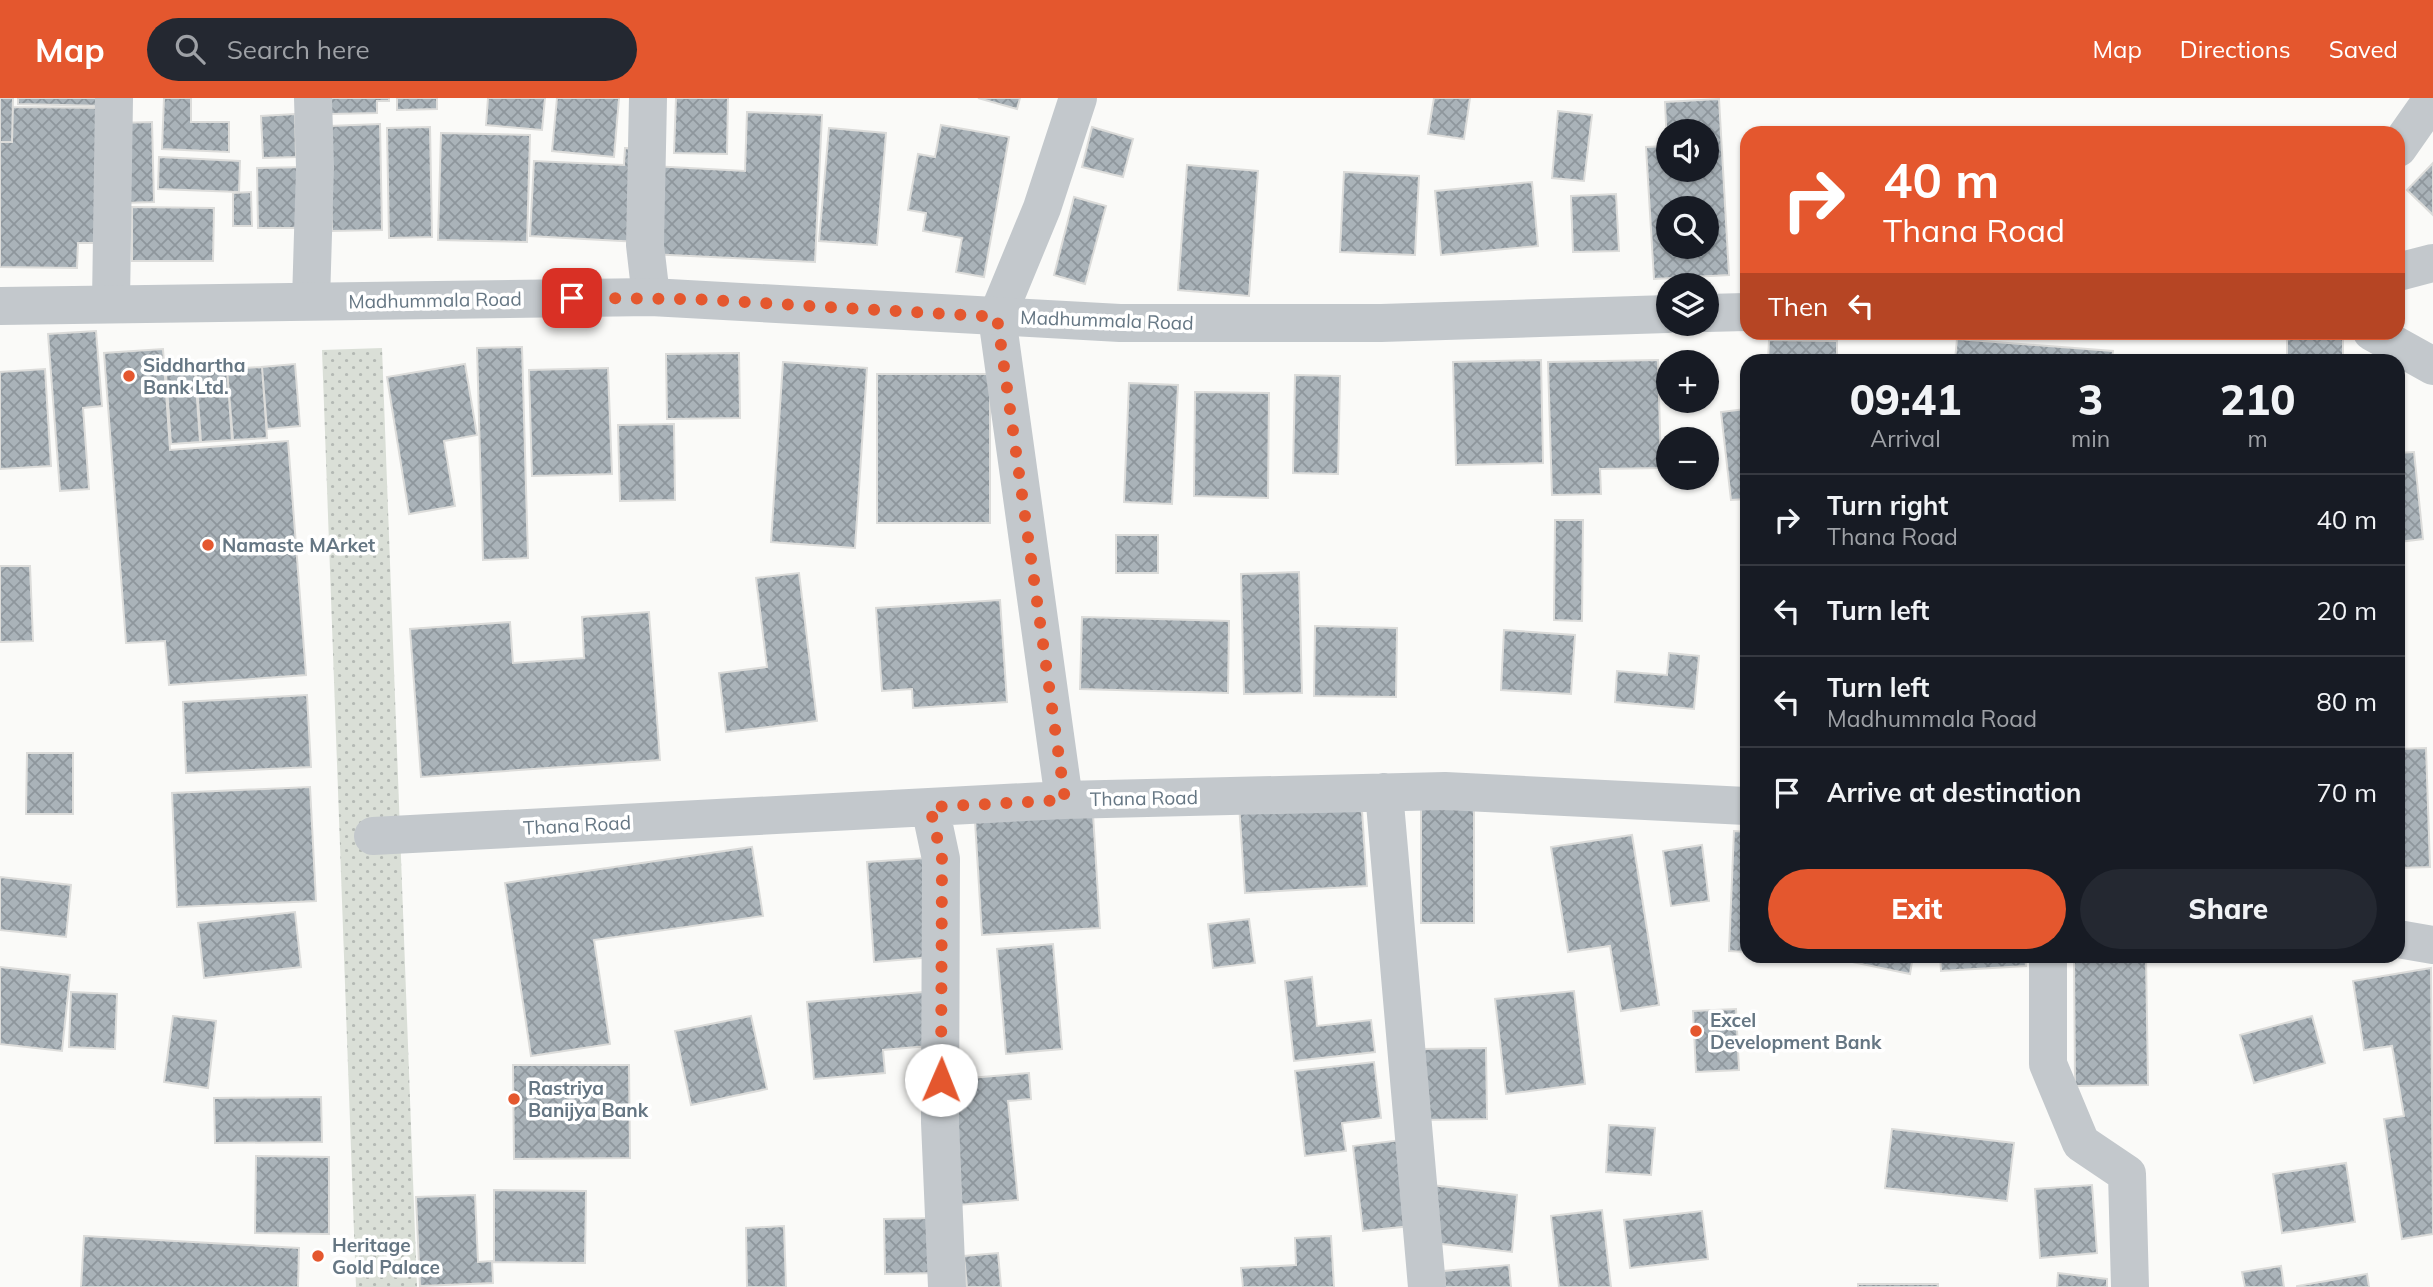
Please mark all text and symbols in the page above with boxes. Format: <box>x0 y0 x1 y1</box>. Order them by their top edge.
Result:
search box <box>147 18 637 81</box>
text: Map <box>35 29 105 70</box>
icon: search <box>171 30 209 68</box>
text: Search here <box>227 33 370 66</box>
text: Map <box>2092 34 2142 64</box>
text: Directions <box>2180 34 2291 64</box>
text: Saved <box>2329 34 2398 64</box>
map controls <box>1656 119 1719 490</box>
button: sound <box>1656 119 1719 182</box>
text: 40 m <box>1883 149 1999 210</box>
icon: right <box>1768 154 1859 245</box>
button: search <box>1656 196 1719 259</box>
text: Thana Road <box>1883 210 2065 250</box>
pin <box>542 268 602 328</box>
button: layers <box>1656 273 1719 336</box>
icon: arrive <box>553 279 591 317</box>
street label: Madhummala Road <box>348 286 522 314</box>
icon: left <box>1842 287 1880 325</box>
text: Then <box>1768 290 1828 323</box>
street label: Madhummala Road <box>1020 305 1194 335</box>
button: + <box>1656 350 1719 413</box>
place label: Siddhartha Bank Ltd. <box>143 353 245 399</box>
marker: Siddhartha Bank Ltd. <box>121 368 137 384</box>
text: 09:41 <box>1850 373 1961 426</box>
text: 3 <box>2078 373 2103 426</box>
text: 210 <box>2220 373 2295 426</box>
text: Arrival <box>1870 424 1941 453</box>
text: min <box>2071 424 2110 453</box>
text: m <box>2247 424 2268 453</box>
button: − <box>1656 427 1719 490</box>
text: Turn right <box>1827 489 1948 522</box>
icon: right <box>1768 501 1806 539</box>
text: 40 m <box>2316 503 2377 536</box>
text: Thana Road <box>1827 522 1958 551</box>
place label: Namaste MArket <box>222 533 375 557</box>
marker: Namaste MArket <box>200 537 216 553</box>
icon: left <box>1768 592 1806 630</box>
text: Turn left <box>1827 594 1929 627</box>
text: 20 m <box>2316 594 2377 627</box>
text: Turn left <box>1827 671 1929 704</box>
icon: left <box>1768 683 1806 721</box>
text: 80 m <box>2316 685 2377 718</box>
text: Madhummala Road <box>1827 704 2037 733</box>
icon: arrive <box>1768 774 1806 812</box>
text: Arrive at destination <box>1827 776 2082 809</box>
text: 70 m <box>2316 776 2377 809</box>
street label: Thana Road <box>1090 785 1198 811</box>
street label: Thana Road <box>522 810 632 840</box>
button: Exit <box>1768 869 2066 949</box>
button: Share <box>2080 869 2377 949</box>
place label: Excel Development Bank <box>1710 1008 1882 1054</box>
marker: Excel Development Bank <box>1688 1023 1704 1039</box>
position arrow <box>904 1043 978 1117</box>
place label: Rastriya Banijya Bank <box>528 1076 649 1122</box>
marker: Rastriya Banijya Bank <box>506 1091 522 1107</box>
place label: Heritage Gold Palace <box>332 1233 440 1279</box>
marker: Heritage Gold Palace <box>310 1248 326 1264</box>

